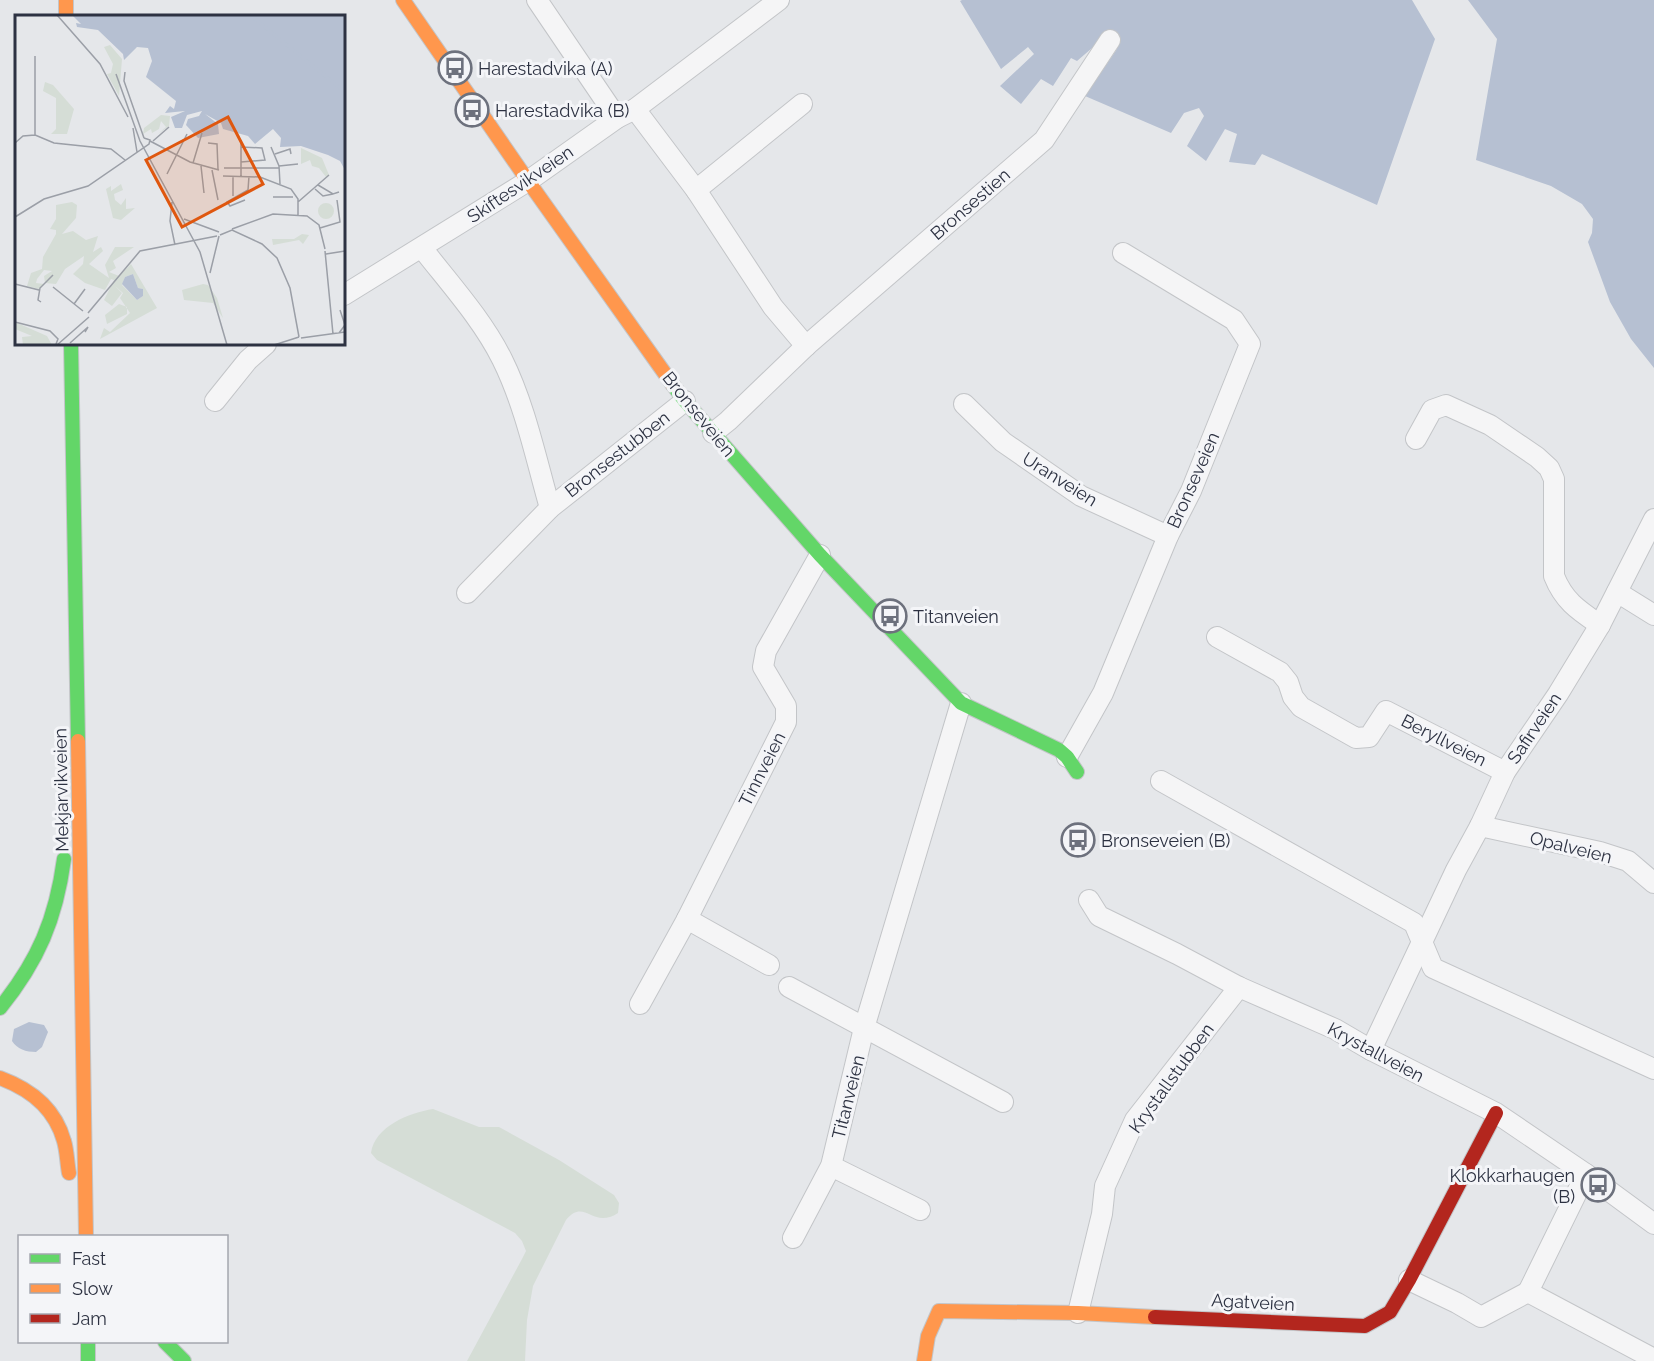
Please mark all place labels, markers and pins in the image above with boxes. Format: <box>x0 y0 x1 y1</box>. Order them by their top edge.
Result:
bus stop icon: Harestadvika (A) <box>437 50 473 86</box>
place label: Harestadvika (A) <box>478 58 613 79</box>
bus stop icon: Harestadvika (B) <box>454 92 490 128</box>
place label: Harestadvika (B) <box>495 100 630 121</box>
bus stop icon: Titanveien <box>872 598 908 634</box>
place label: Titanveien <box>913 606 999 627</box>
bus stop icon: Bronseveien (B) <box>1060 822 1096 858</box>
place label: Bronseveien (B) <box>1101 830 1230 851</box>
place label: Klokkarhaugen (B) <box>1449 1165 1575 1207</box>
bus stop icon: Klokkarhaugen (B) <box>1580 1167 1616 1203</box>

